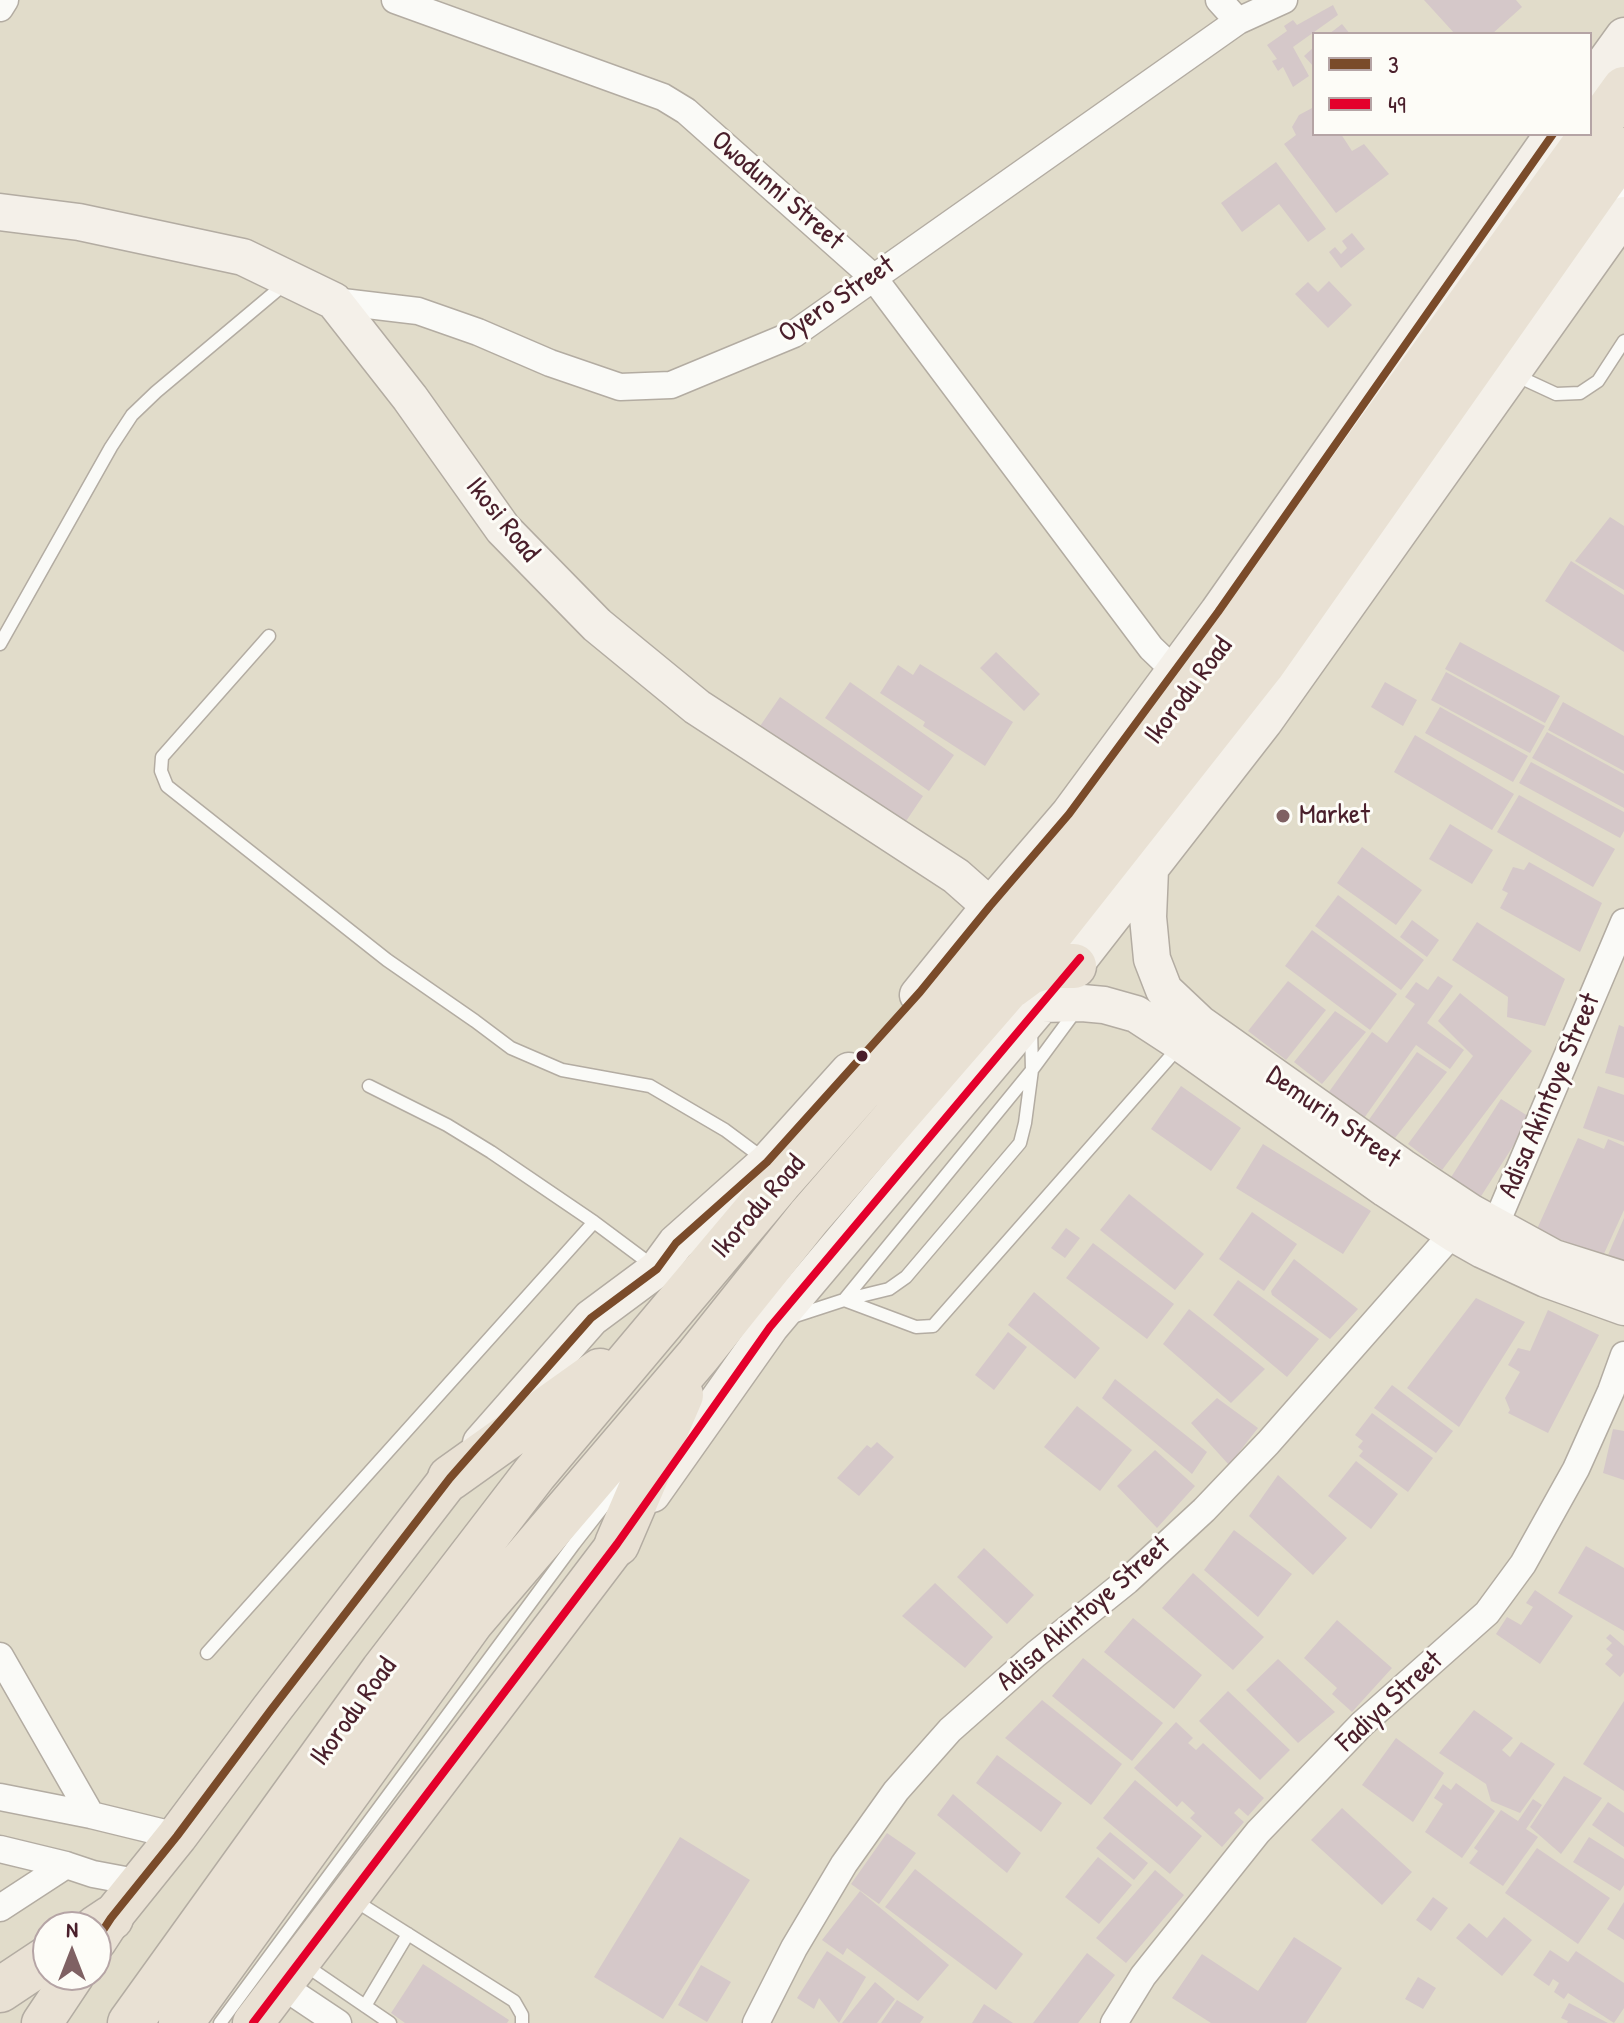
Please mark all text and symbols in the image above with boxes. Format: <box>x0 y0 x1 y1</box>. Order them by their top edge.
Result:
legend <box>1312 32 1592 136</box>
text: 3 <box>1388 48 1399 80</box>
text: 49 <box>1388 88 1406 120</box>
street label: Owodunni Street <box>704 124 850 258</box>
street label: Oyero Street <box>773 249 901 351</box>
street label: Ikosi Road <box>458 471 546 569</box>
street label: Ikorodu Road <box>1138 631 1240 751</box>
place label: Market <box>1299 799 1370 833</box>
marker: Market <box>1274 807 1292 825</box>
street label: Adisa Akintoye Street <box>1492 989 1608 1203</box>
unlabelled marker <box>854 1048 870 1064</box>
street label: Demurin Street <box>1259 1059 1407 1177</box>
street label: Ikorodu Road <box>705 1148 813 1266</box>
street label: Adisa Akintoye Street <box>990 1530 1178 1698</box>
street label: Fadiya Street <box>1330 1644 1450 1760</box>
street label: Ikorodu Road <box>303 1651 405 1773</box>
north arrow <box>32 1911 112 1991</box>
text: N <box>66 1914 78 1944</box>

